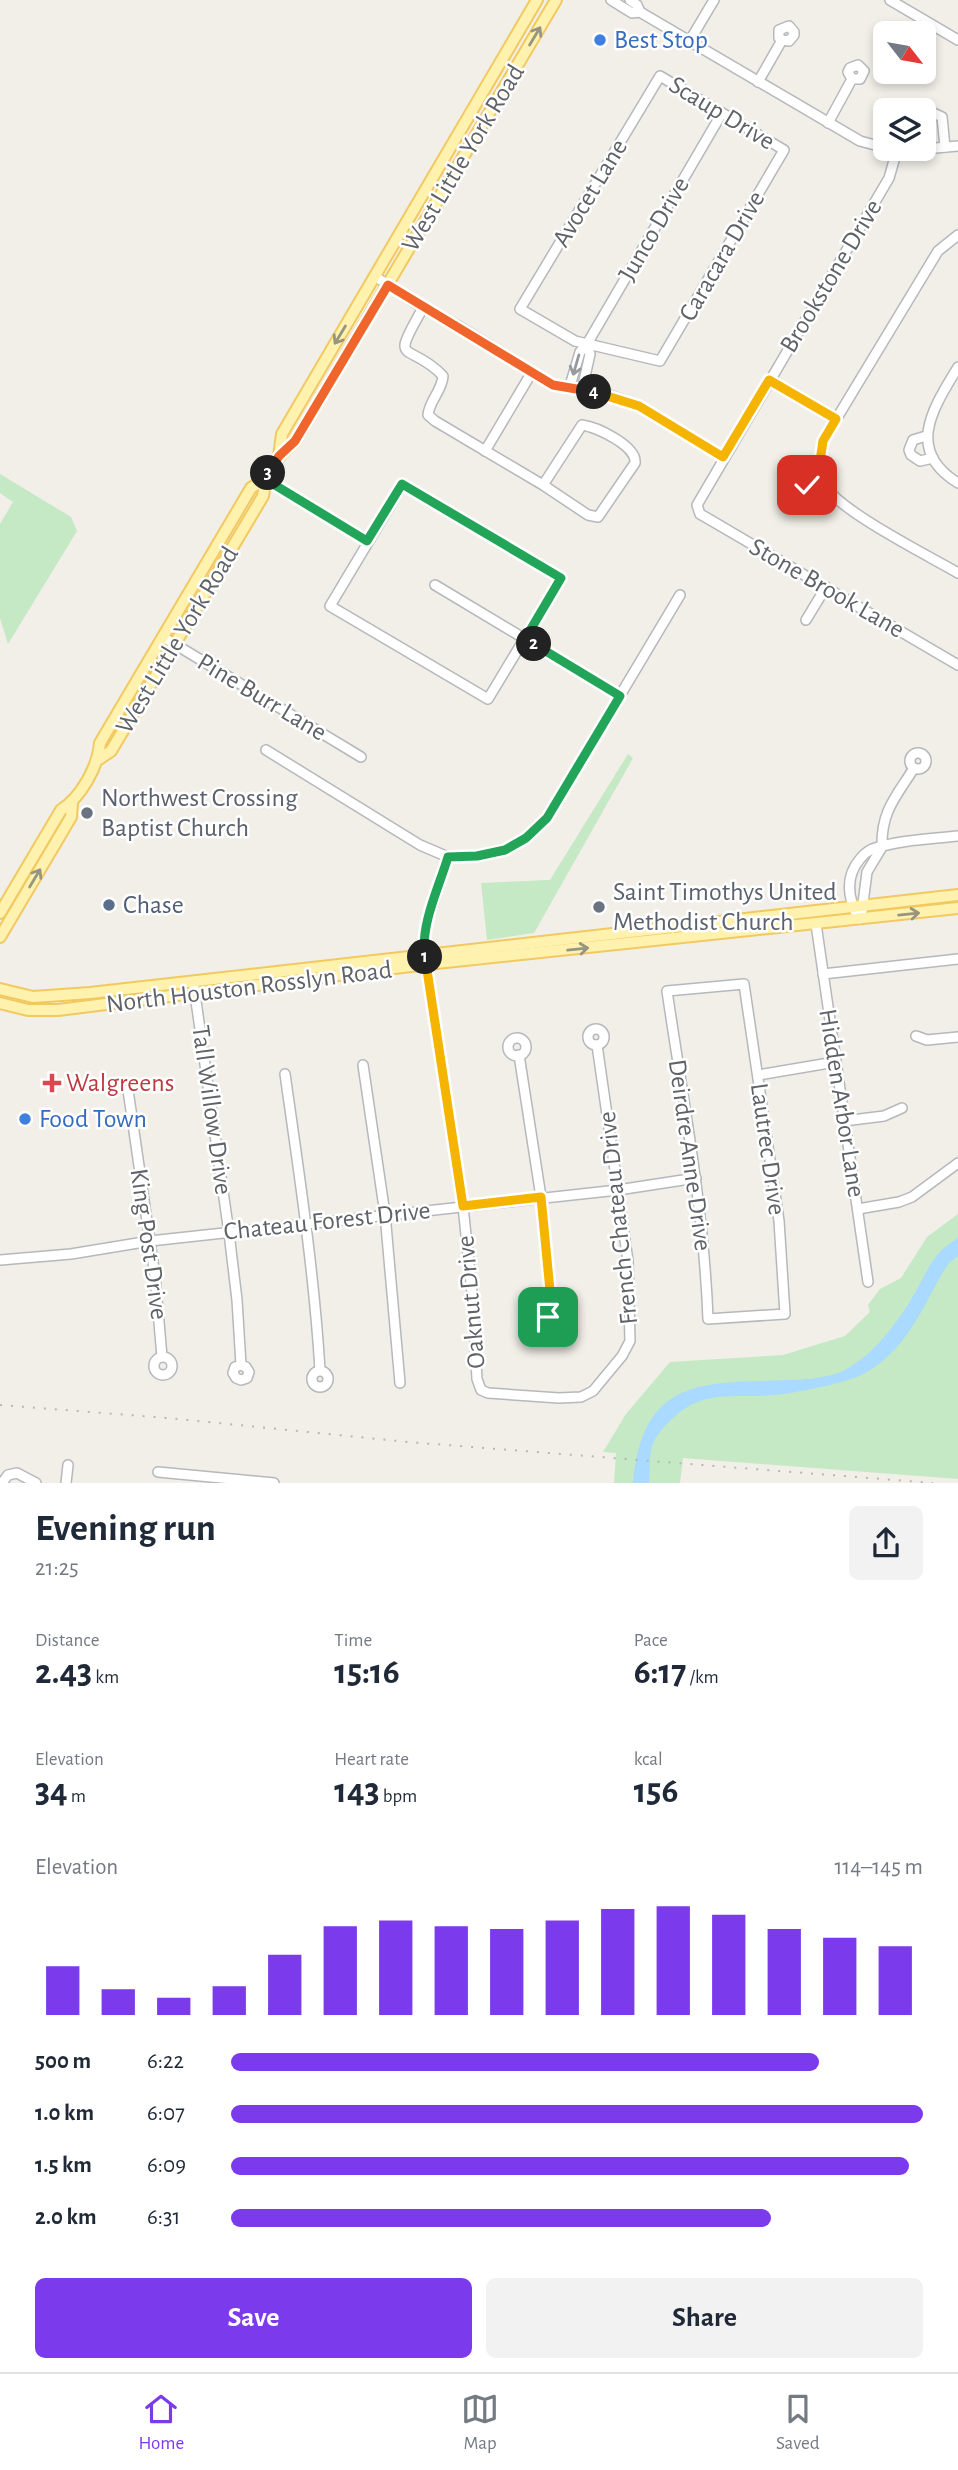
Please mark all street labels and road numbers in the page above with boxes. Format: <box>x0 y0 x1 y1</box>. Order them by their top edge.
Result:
street label: West Little York Road <box>397 60 529 256</box>
street label: Scaup Drive <box>665 71 779 155</box>
street label: Avocet Lane <box>548 135 632 251</box>
street label: Junco Drive <box>614 173 694 285</box>
street label: Caracara Drive <box>674 187 770 325</box>
street label: Brookstone Drive <box>775 195 887 357</box>
street label: Stone Brook Lane <box>745 533 909 643</box>
street label: West Little York Road <box>111 542 243 738</box>
street label: Pine Burr Lane <box>193 648 331 746</box>
street label: North Houston Rosslyn Road <box>105 957 393 1017</box>
street label: Hidden Arbor Lane <box>814 1007 870 1199</box>
street label: Tall Willow Drive <box>187 1024 237 1196</box>
street label: Deirdre Anne Drive <box>664 1057 716 1253</box>
street label: Lautrec Drive <box>746 1081 790 1217</box>
street label: French Chateau Drive <box>594 1110 642 1326</box>
street label: King Post Drive <box>126 1167 172 1321</box>
street label: Chateau Forest Drive <box>222 1197 432 1245</box>
street label: Oaknut Drive <box>452 1234 490 1370</box>

